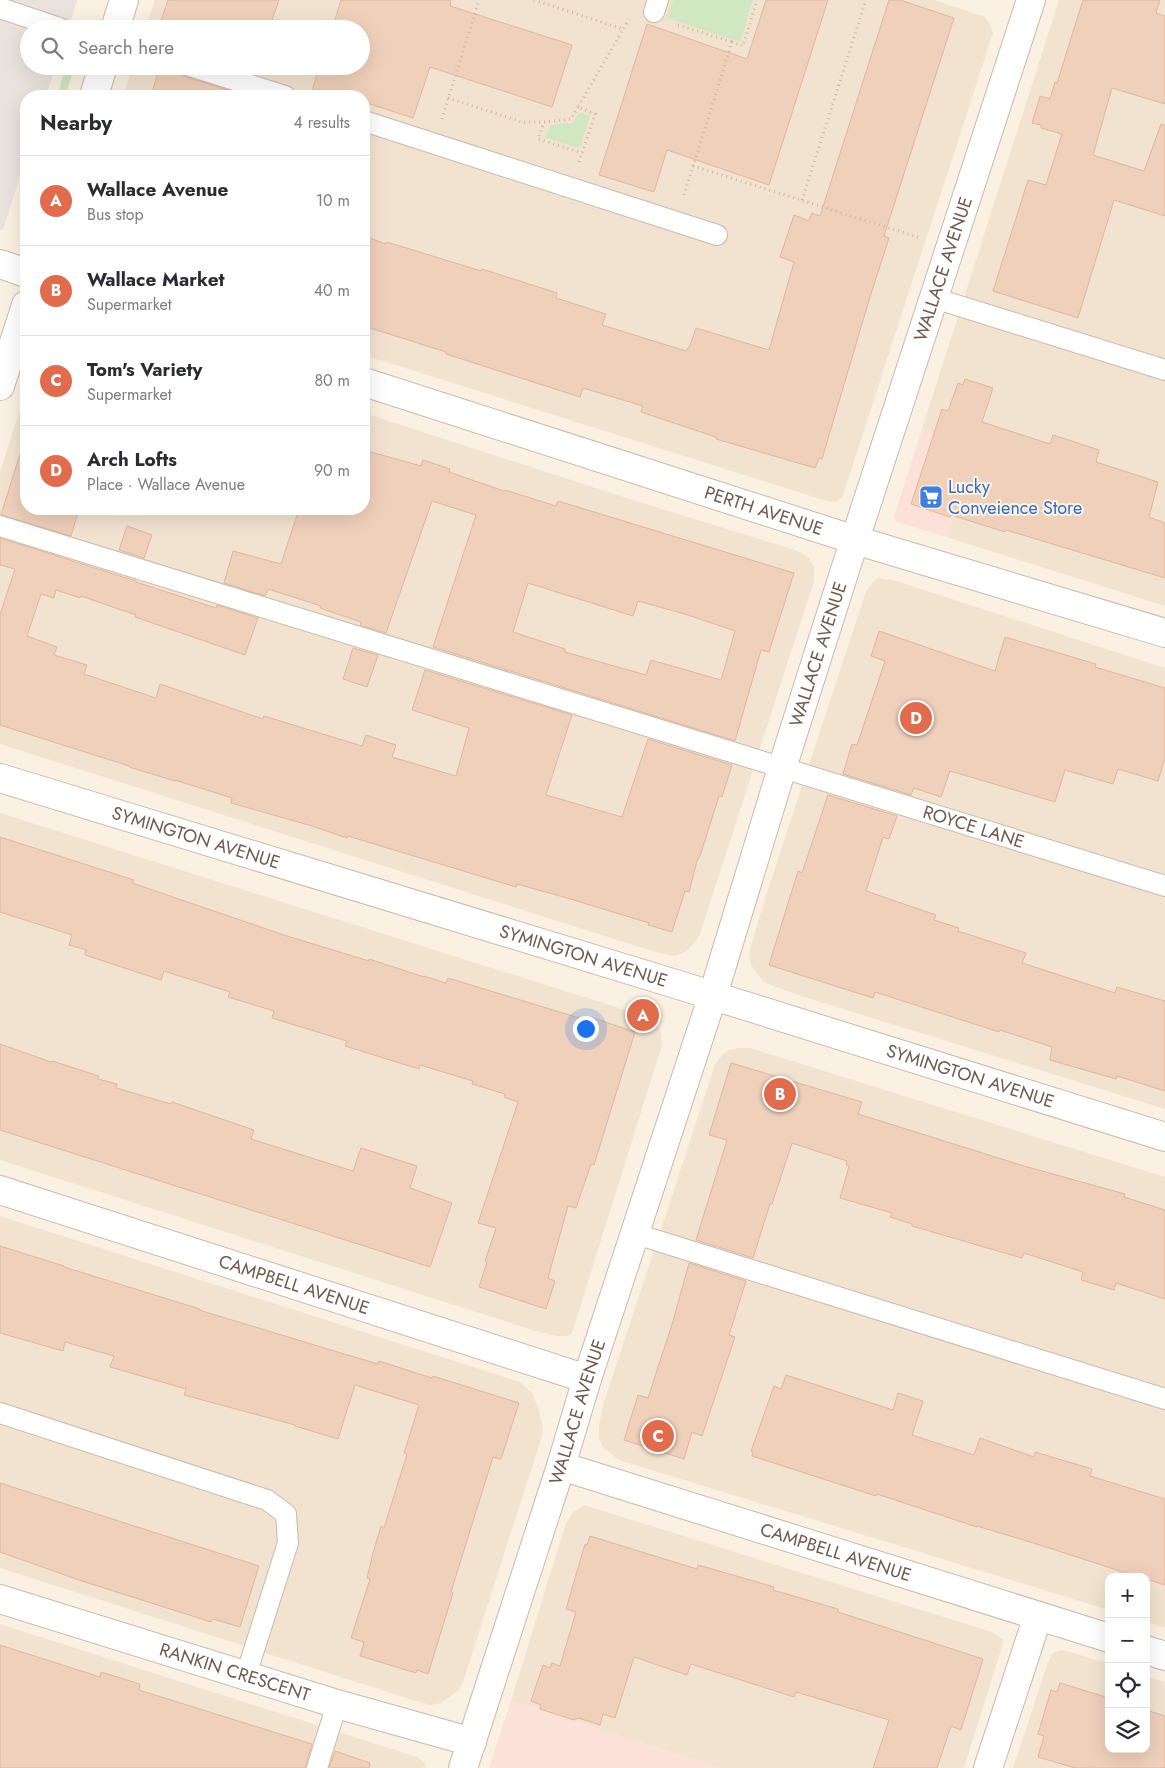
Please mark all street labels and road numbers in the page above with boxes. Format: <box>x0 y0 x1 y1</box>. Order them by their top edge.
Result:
street label: WALLACE AVENUE <box>907 193 979 345</box>
street label: PERTH AVENUE <box>701 479 827 542</box>
street label: WALLACE AVENUE <box>783 579 853 730</box>
street label: ROYCE LANE <box>920 799 1028 855</box>
street label: SYMINGTON AVENUE <box>109 800 283 876</box>
street label: SYMINGTON AVENUE <box>496 918 671 994</box>
street label: SYMINGTON AVENUE <box>883 1038 1057 1115</box>
street label: CAMPBELL AVENUE <box>215 1248 373 1321</box>
street label: WALLACE AVENUE <box>543 1336 612 1488</box>
street label: CAMPBELL AVENUE <box>757 1516 915 1588</box>
street label: RANKIN CRESCENT <box>156 1636 314 1708</box>

